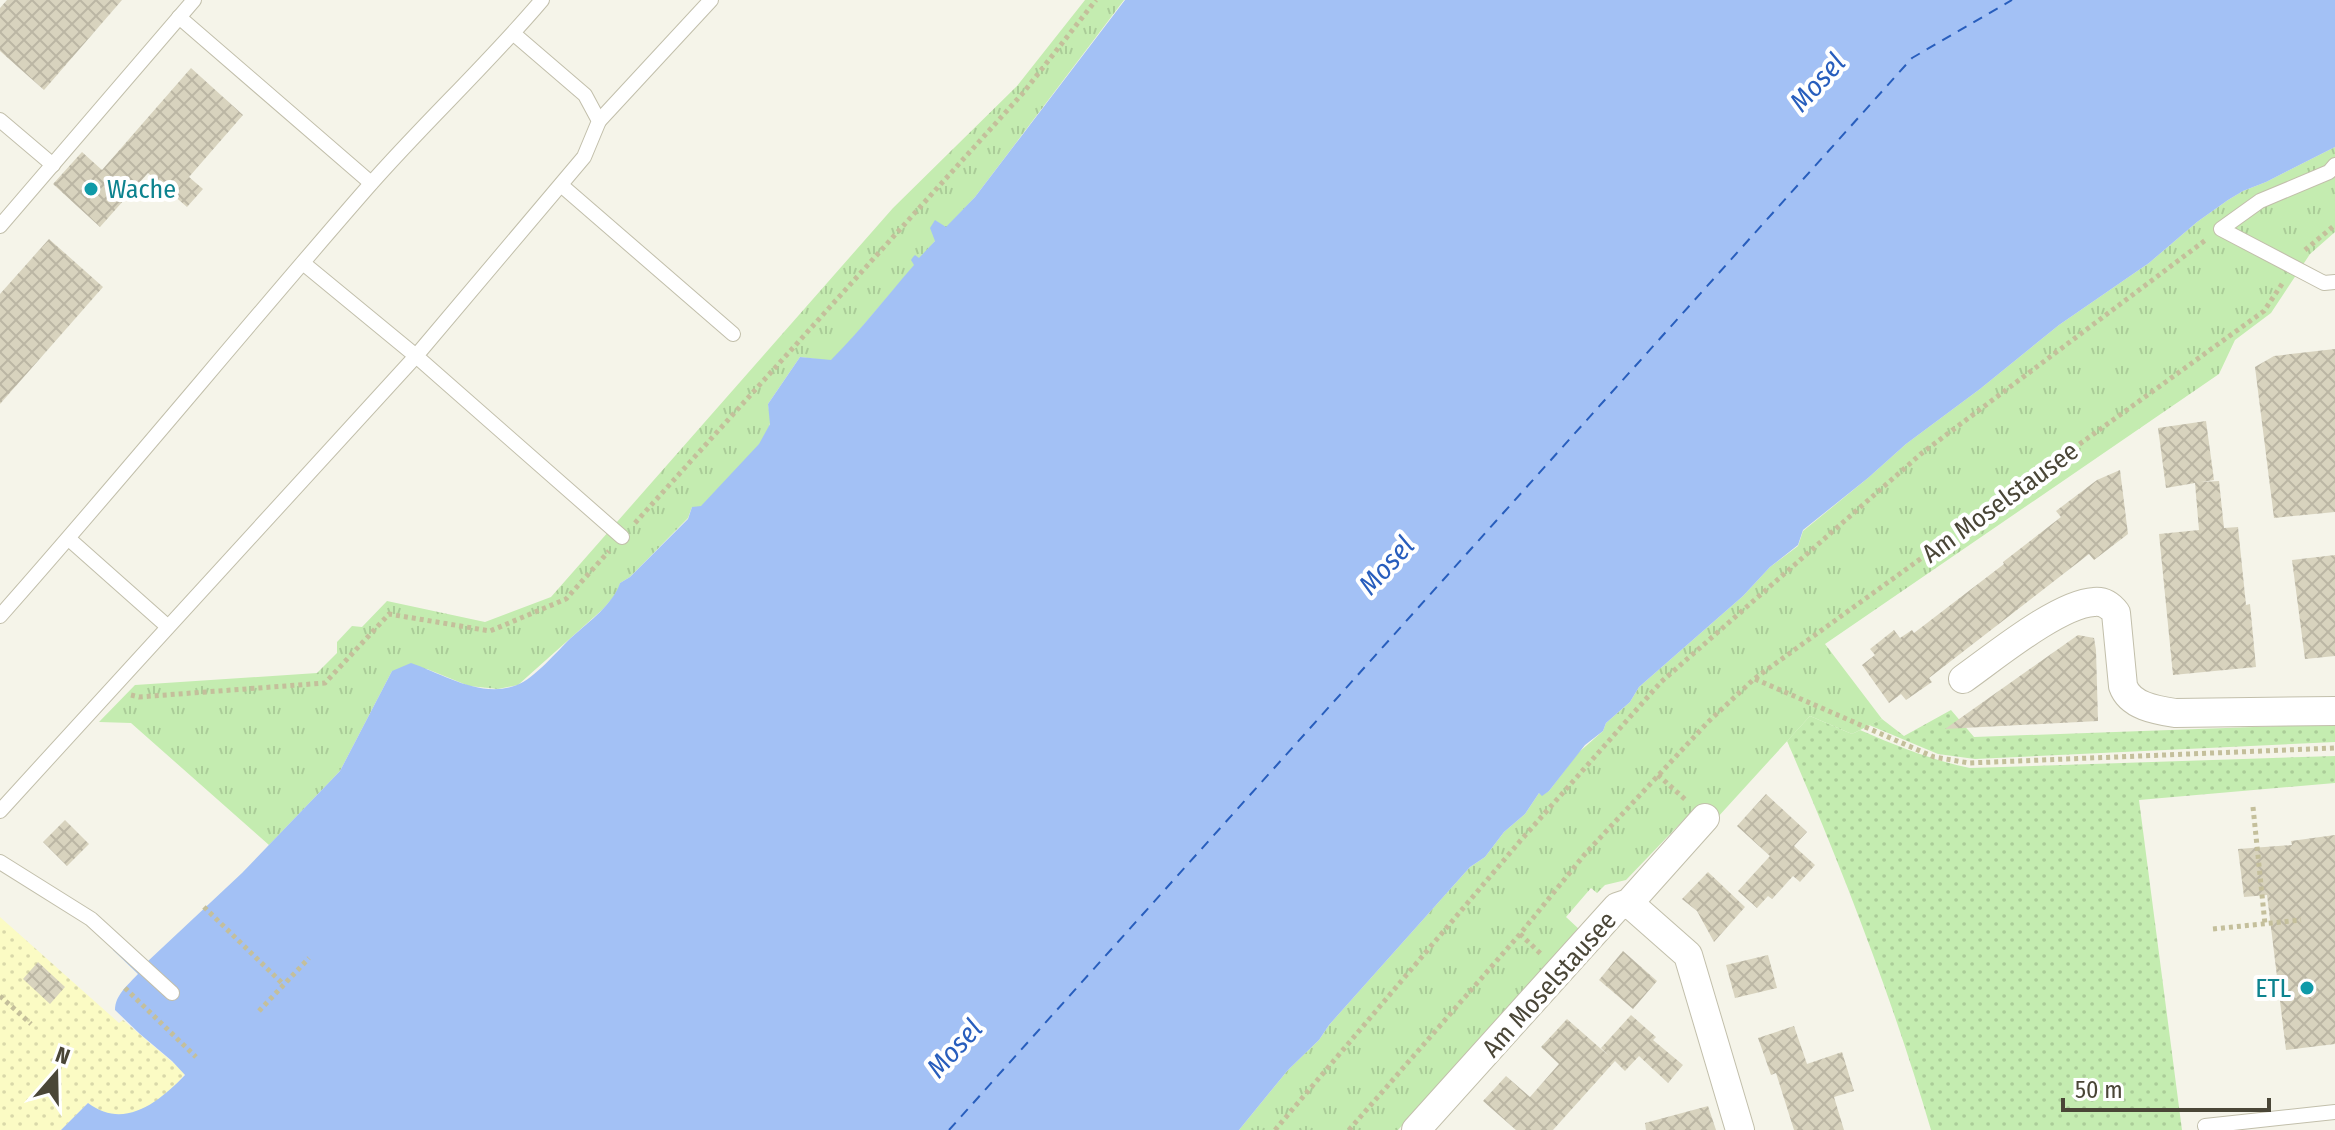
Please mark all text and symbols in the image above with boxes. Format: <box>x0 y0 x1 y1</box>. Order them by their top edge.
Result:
water label: Mosel <box>1783 46 1852 118</box>
place label: Wache <box>107 174 176 205</box>
marker: Wache <box>82 180 100 198</box>
street label: Am Moselstausee <box>1916 435 2084 569</box>
water label: Mosel <box>1352 529 1421 601</box>
street label: Am Moselstausee <box>1476 905 1623 1064</box>
place label: ETL <box>2255 973 2291 1004</box>
marker: ETL <box>2298 979 2316 997</box>
water label: Mosel <box>920 1012 989 1084</box>
north arrow <box>16 1034 96 1114</box>
text: N <box>52 1041 73 1071</box>
scale bar <box>2063 1062 2269 1112</box>
text: 50 m <box>2075 1076 2123 1104</box>

